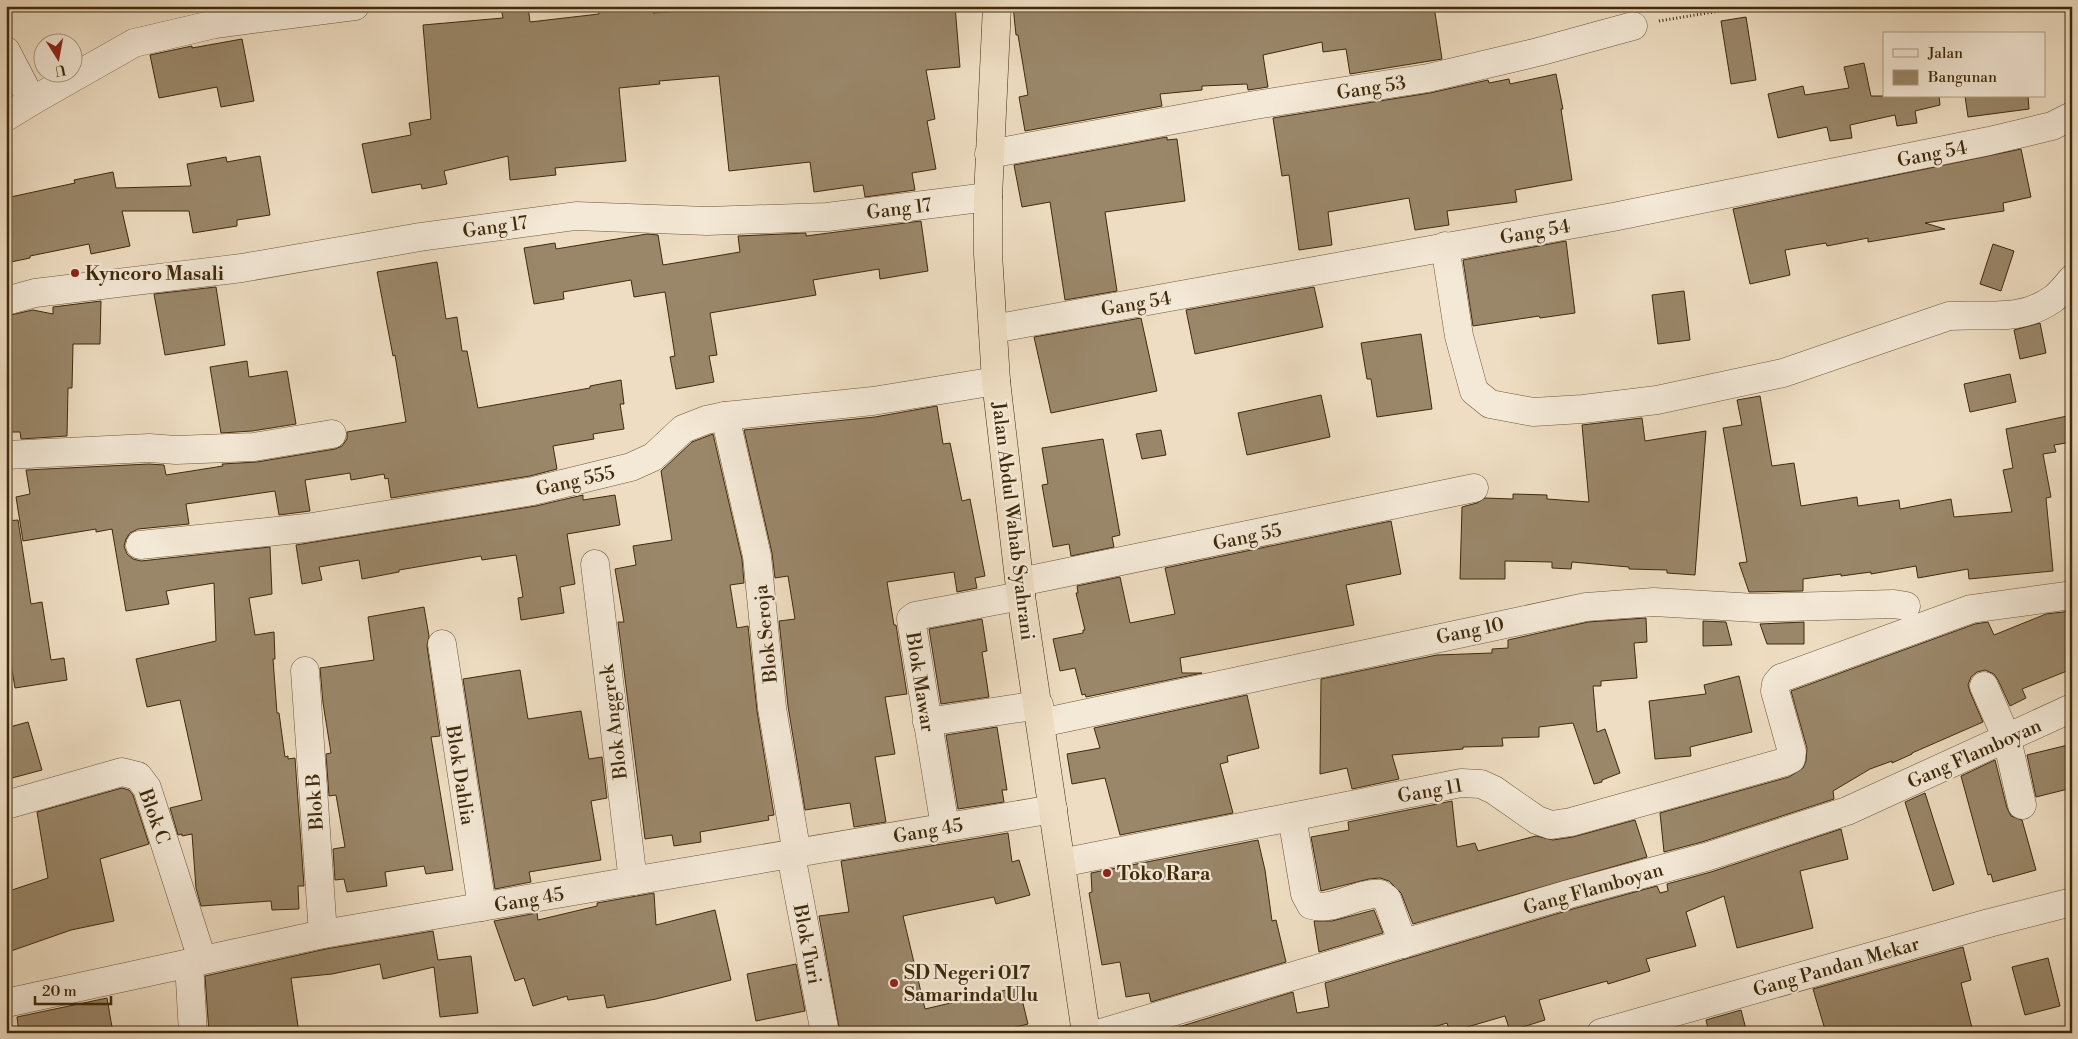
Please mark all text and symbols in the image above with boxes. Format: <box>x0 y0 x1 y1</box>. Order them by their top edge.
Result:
north arrow <box>32 32 82 82</box>
legend <box>1883 32 2046 98</box>
text: Jalan <box>1927 44 1963 63</box>
text: U <box>53 60 67 80</box>
text: Bangunan <box>1927 68 1997 87</box>
street label: Gang 53 <box>1335 71 1407 105</box>
street label: Gang 54 <box>1895 135 1969 173</box>
street label: Gang 17 <box>865 193 933 225</box>
street label: Gang 17 <box>461 210 530 243</box>
street label: Gang 54 <box>1498 214 1572 250</box>
place label: Kyncoro Masali <box>85 262 224 286</box>
marker: Kyncoro Masali <box>69 267 81 279</box>
street label: Gang 54 <box>1099 286 1173 322</box>
street label: Jalan Abdul Wahab Syahrani <box>986 399 1040 642</box>
street label: Gang 555 <box>533 460 617 502</box>
street label: Gang 55 <box>1211 518 1284 556</box>
street label: Blok Seroja <box>749 583 783 685</box>
street label: Gang 10 <box>1434 612 1506 650</box>
street label: Blok Mawar <box>900 629 940 734</box>
street label: Blok Anggrek <box>595 662 633 782</box>
street label: Gang Flamboyan <box>1904 714 2045 794</box>
street label: Blok Dahlia <box>440 723 480 827</box>
street label: Blok B <box>301 773 329 832</box>
street label: Gang 11 <box>1396 773 1465 809</box>
street label: Blok C <box>133 785 175 847</box>
street label: Gang 45 <box>891 813 965 849</box>
street label: Gang Flamboyan <box>1521 858 1666 920</box>
place label: Toko Rara <box>1117 862 1211 886</box>
marker: Toko Rara <box>1101 867 1113 879</box>
street label: Gang 45 <box>492 882 566 918</box>
street label: Blok Turi <box>787 901 827 986</box>
street label: Gang Pandan Mekar <box>1750 932 1922 1002</box>
place label: SD Negeri 017 Samarinda Ulu <box>904 961 1039 1007</box>
scale bar <box>35 974 111 1006</box>
marker: SD Negeri 017 Samarinda Ulu <box>888 977 900 989</box>
text: 20 m <box>42 982 77 1001</box>

